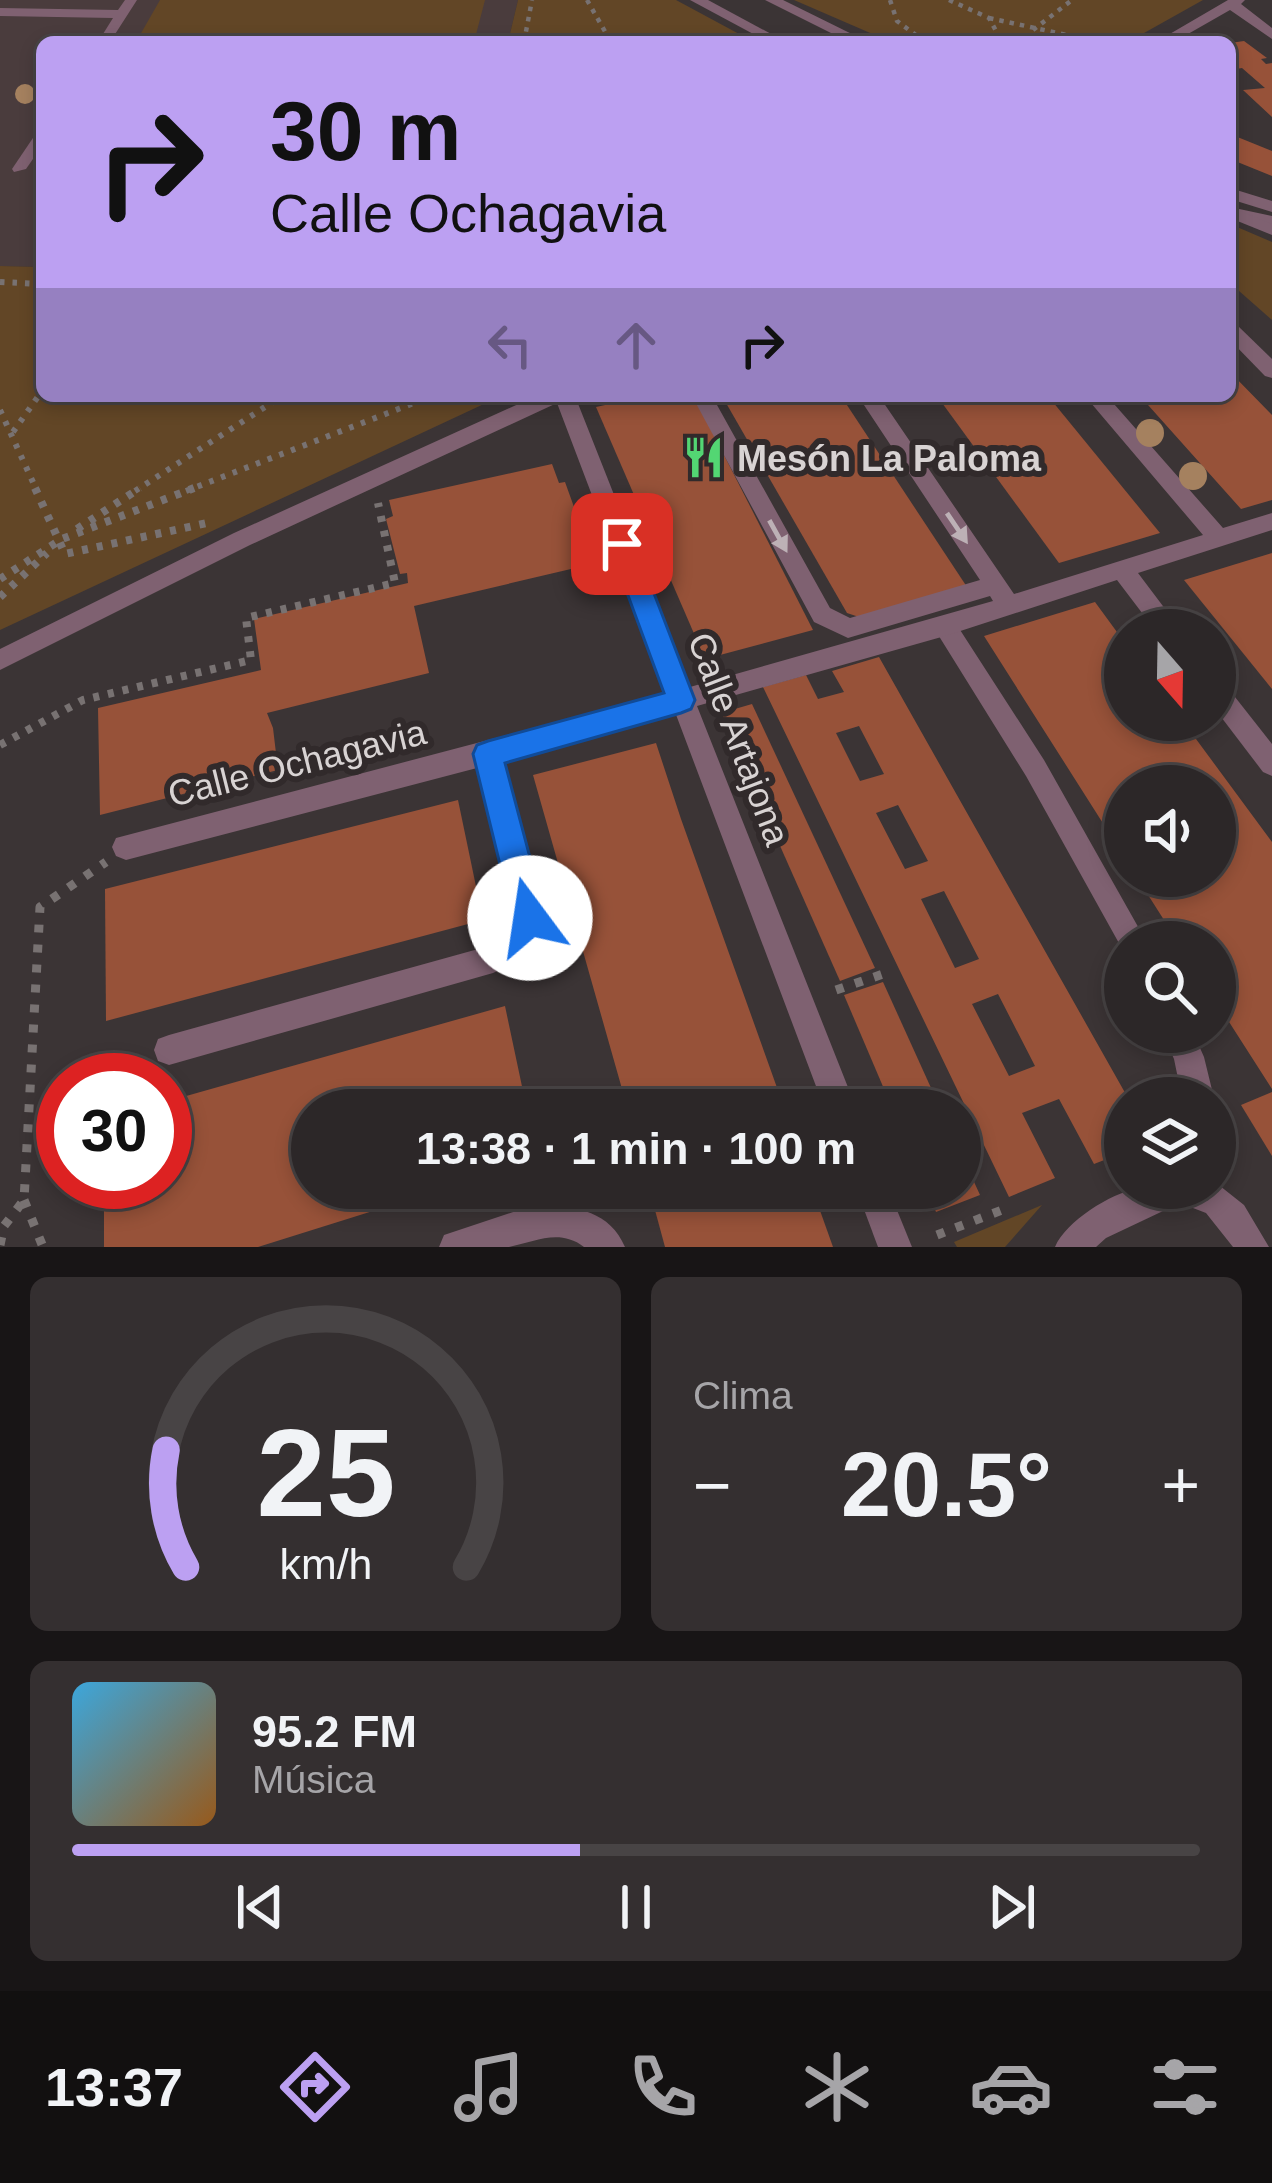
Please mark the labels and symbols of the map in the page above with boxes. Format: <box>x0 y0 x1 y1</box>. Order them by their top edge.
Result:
restaurant icon: Mesón La Paloma <box>680 435 726 481</box>
place label: Mesón La Paloma <box>737 438 1042 479</box>
pin <box>571 493 673 595</box>
one-way arrow <box>945 511 967 544</box>
one-way arrow <box>767 518 788 553</box>
north arrow <box>1104 609 1236 741</box>
street label: Calle Artajona <box>680 627 799 852</box>
street label: Calle Ochagavia <box>164 711 431 815</box>
position arrow <box>467 855 593 981</box>
speed limit sign: 30 <box>36 1053 192 1209</box>

